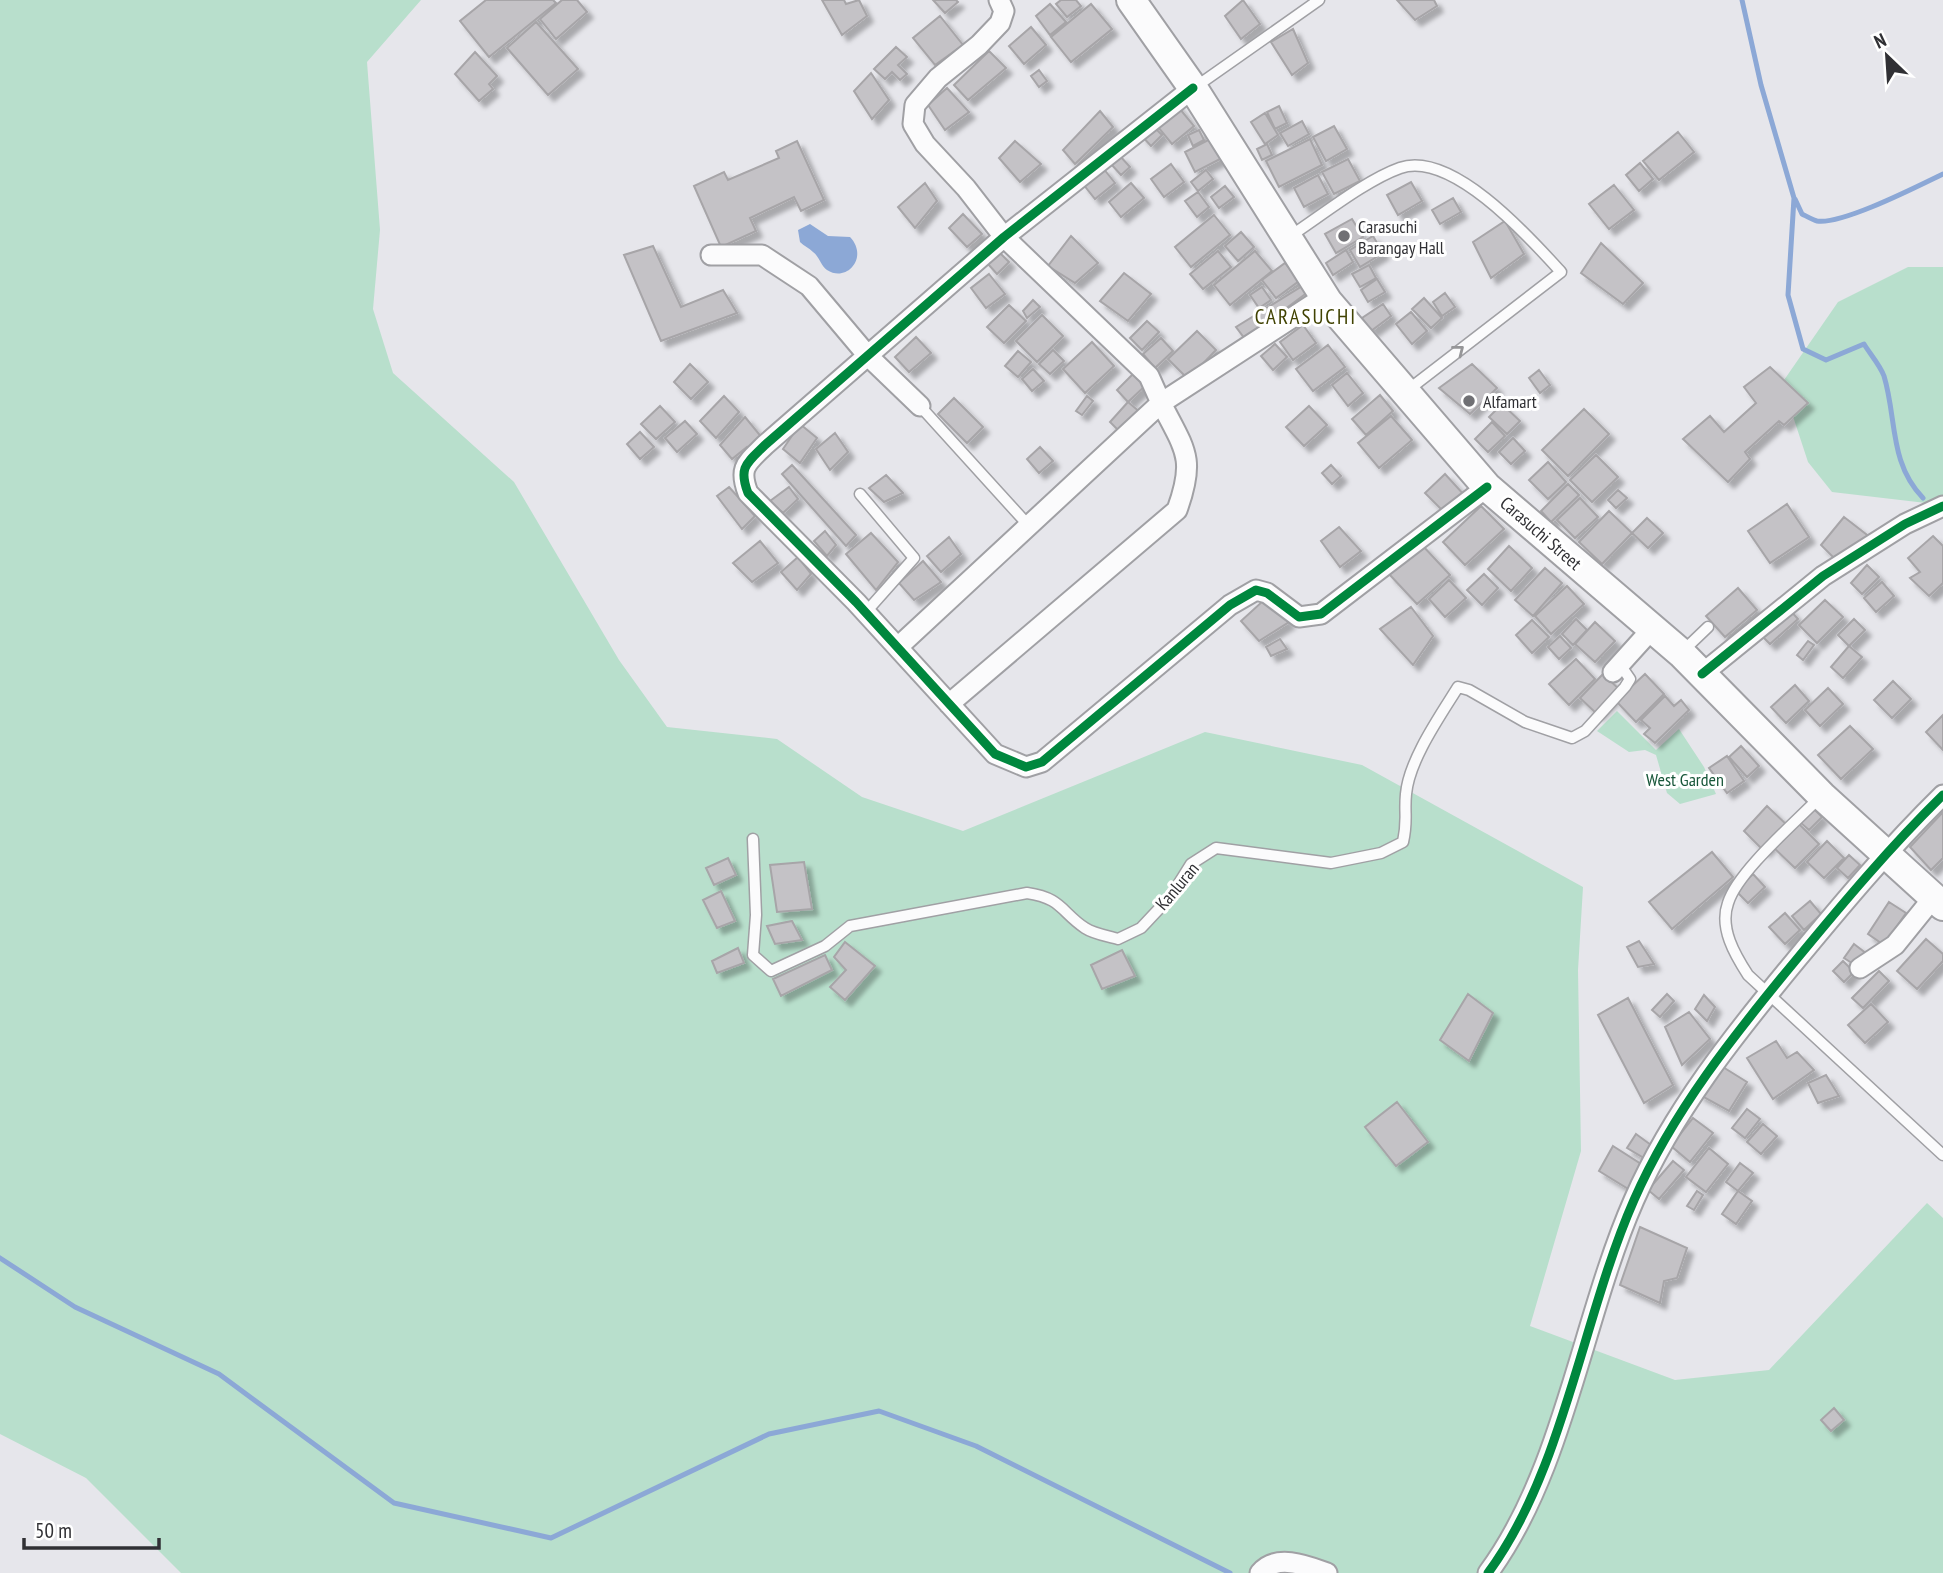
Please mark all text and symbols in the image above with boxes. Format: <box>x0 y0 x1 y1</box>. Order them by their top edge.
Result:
north arrow <box>1852 21 1922 91</box>
text: N <box>1870 28 1890 54</box>
place label: Carasuchi Barangay Hall <box>1358 215 1445 259</box>
marker: Carasuchi Barangay Hall <box>1336 228 1352 244</box>
district label: CARASUCHI <box>1255 303 1357 330</box>
one-way arrow <box>1451 346 1464 359</box>
place label: Alfamart <box>1483 390 1537 413</box>
marker: Alfamart <box>1461 393 1477 409</box>
street label: Carasuchi Street <box>1496 491 1587 575</box>
park label: West Garden <box>1646 768 1724 791</box>
street label: Kanluran <box>1150 857 1204 915</box>
scale bar <box>24 1506 159 1550</box>
text: 50 m <box>35 1517 72 1544</box>

